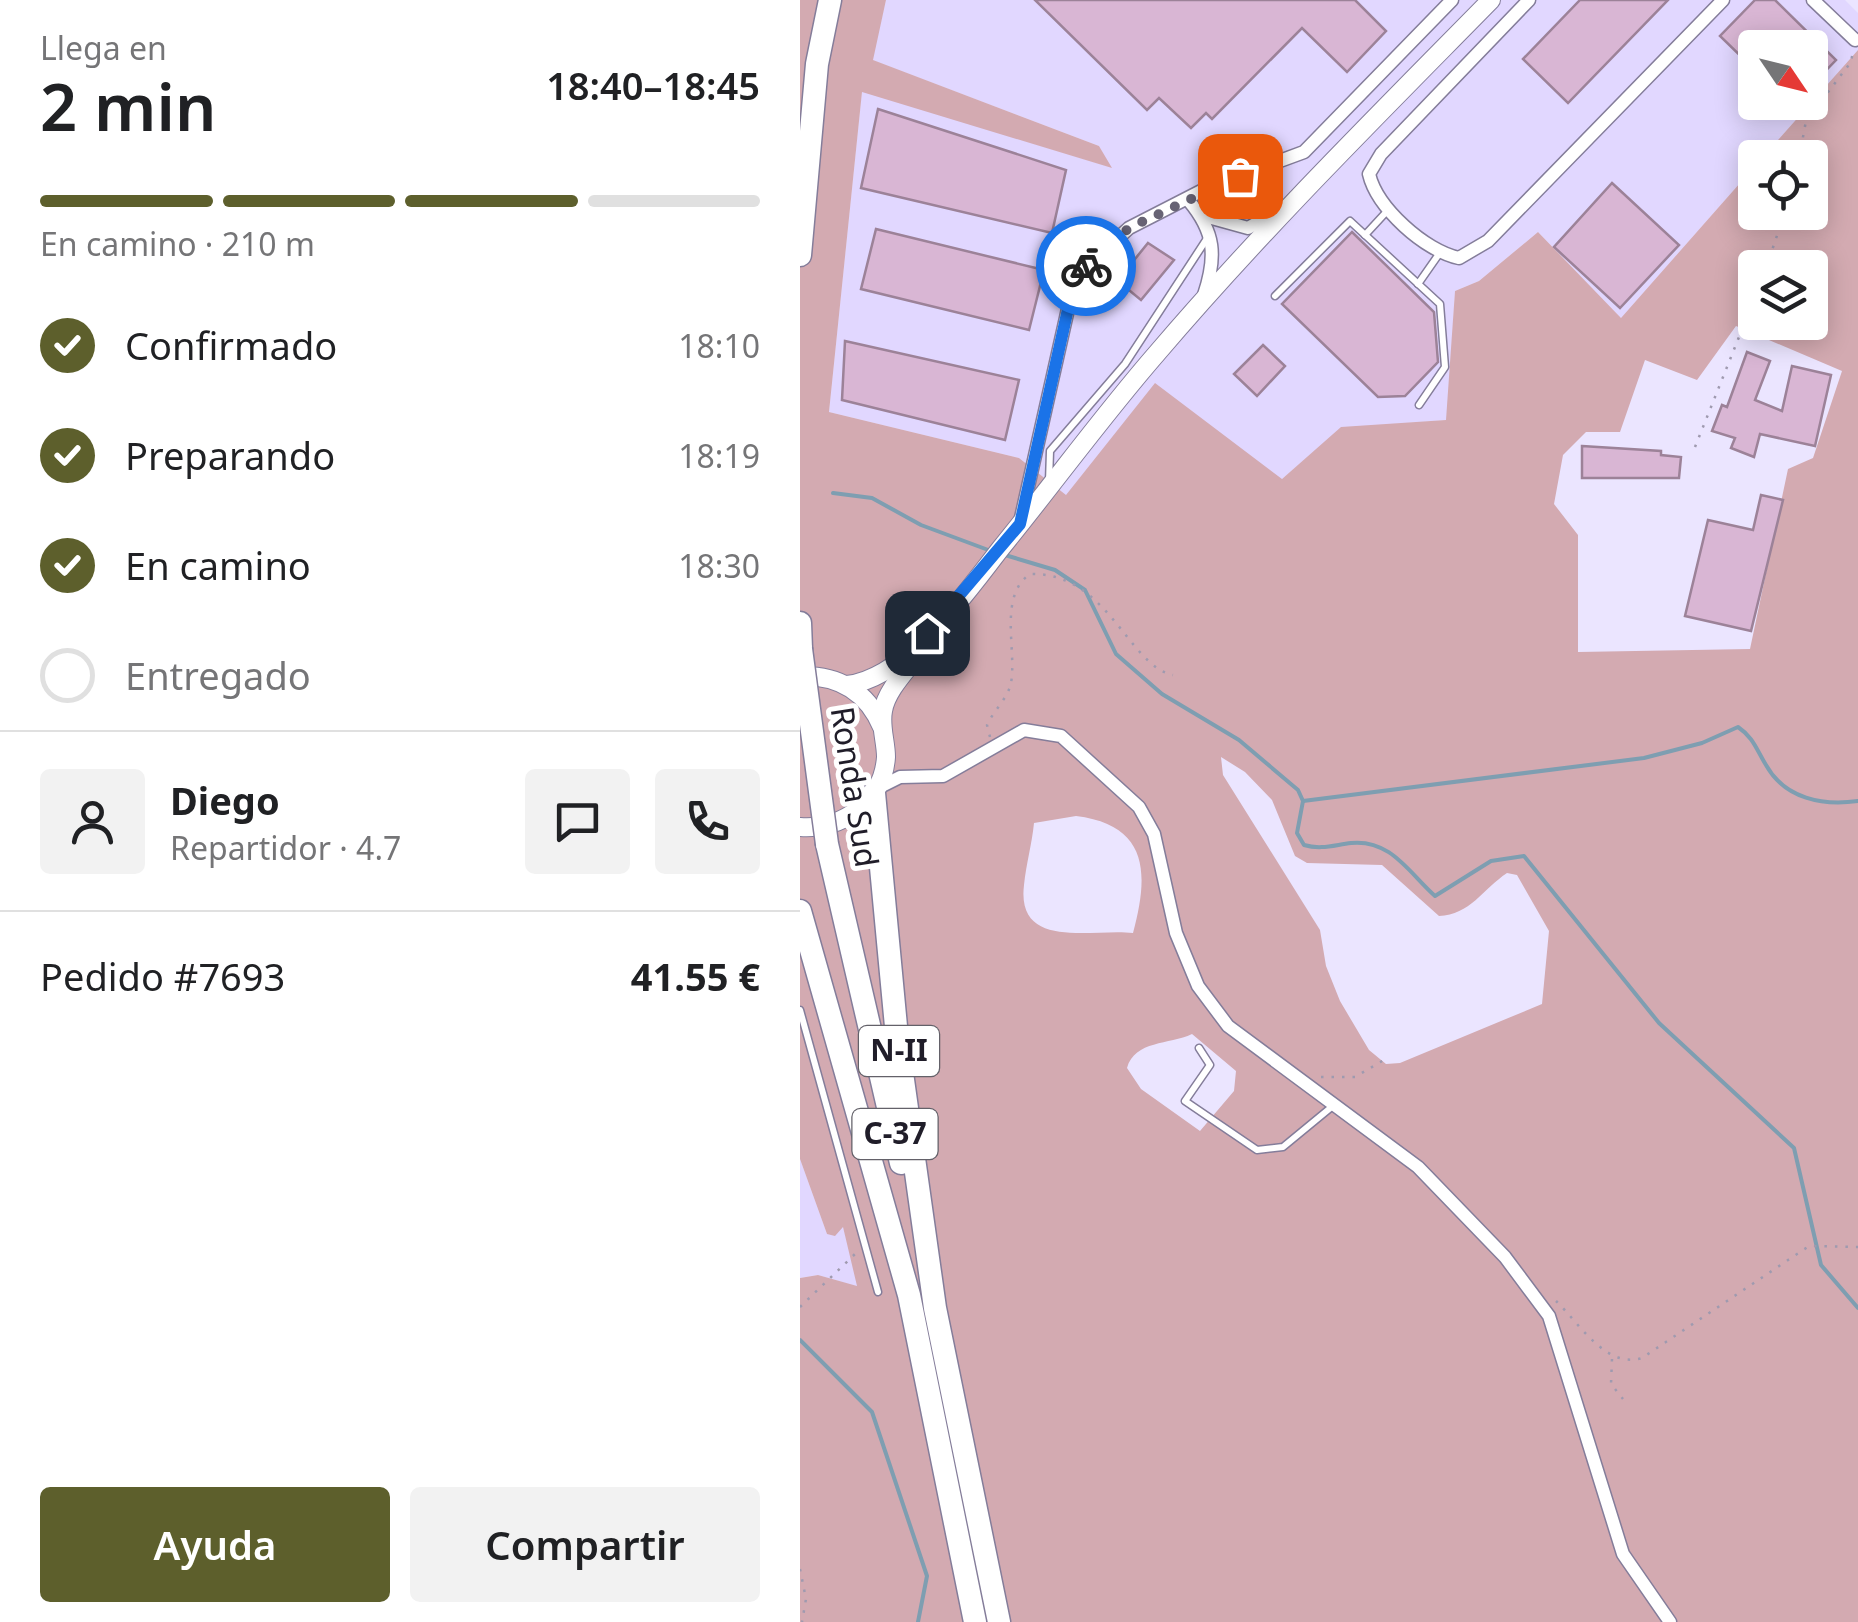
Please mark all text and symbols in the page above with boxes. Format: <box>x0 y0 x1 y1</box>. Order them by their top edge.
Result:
text: Llega en <box>40 26 167 69</box>
north arrow <box>1738 30 1828 120</box>
map controls <box>1738 30 1828 340</box>
text: 18:40–18:45 <box>546 59 760 111</box>
text: 2 min <box>40 62 216 150</box>
pin <box>1198 134 1283 219</box>
button: locate <box>1738 140 1828 230</box>
icon: bag <box>1213 149 1268 204</box>
courier <box>1036 216 1136 316</box>
text: En camino · 210 m <box>40 222 315 265</box>
icon: bike <box>1059 239 1114 294</box>
button: layers <box>1738 250 1828 340</box>
icon: check <box>40 318 95 373</box>
text: Confirmado <box>125 319 337 371</box>
text: 18:10 <box>678 324 760 367</box>
icon: check <box>40 428 95 483</box>
text: Preparando <box>125 429 335 481</box>
text: 18:19 <box>678 434 760 477</box>
icon: check <box>40 538 95 593</box>
text: En camino <box>125 539 311 591</box>
text: 18:30 <box>678 544 760 587</box>
pin <box>885 591 970 676</box>
icon: home <box>900 606 955 661</box>
text: Entregado <box>125 649 311 701</box>
street label: Ronda Sud <box>822 703 889 870</box>
button: person <box>40 769 145 874</box>
button: chat <box>525 769 630 874</box>
button: phone <box>655 769 760 874</box>
text: Diego <box>170 774 280 826</box>
text: Repartidor · 4.7 <box>170 826 401 869</box>
text: Pedido #7693 <box>40 950 285 1002</box>
text: 41.55 € <box>631 950 760 1002</box>
road number: N-II <box>859 1026 939 1076</box>
road number: C-37 <box>852 1109 938 1159</box>
button: Ayuda <box>40 1487 390 1602</box>
button: Compartir <box>410 1487 760 1602</box>

